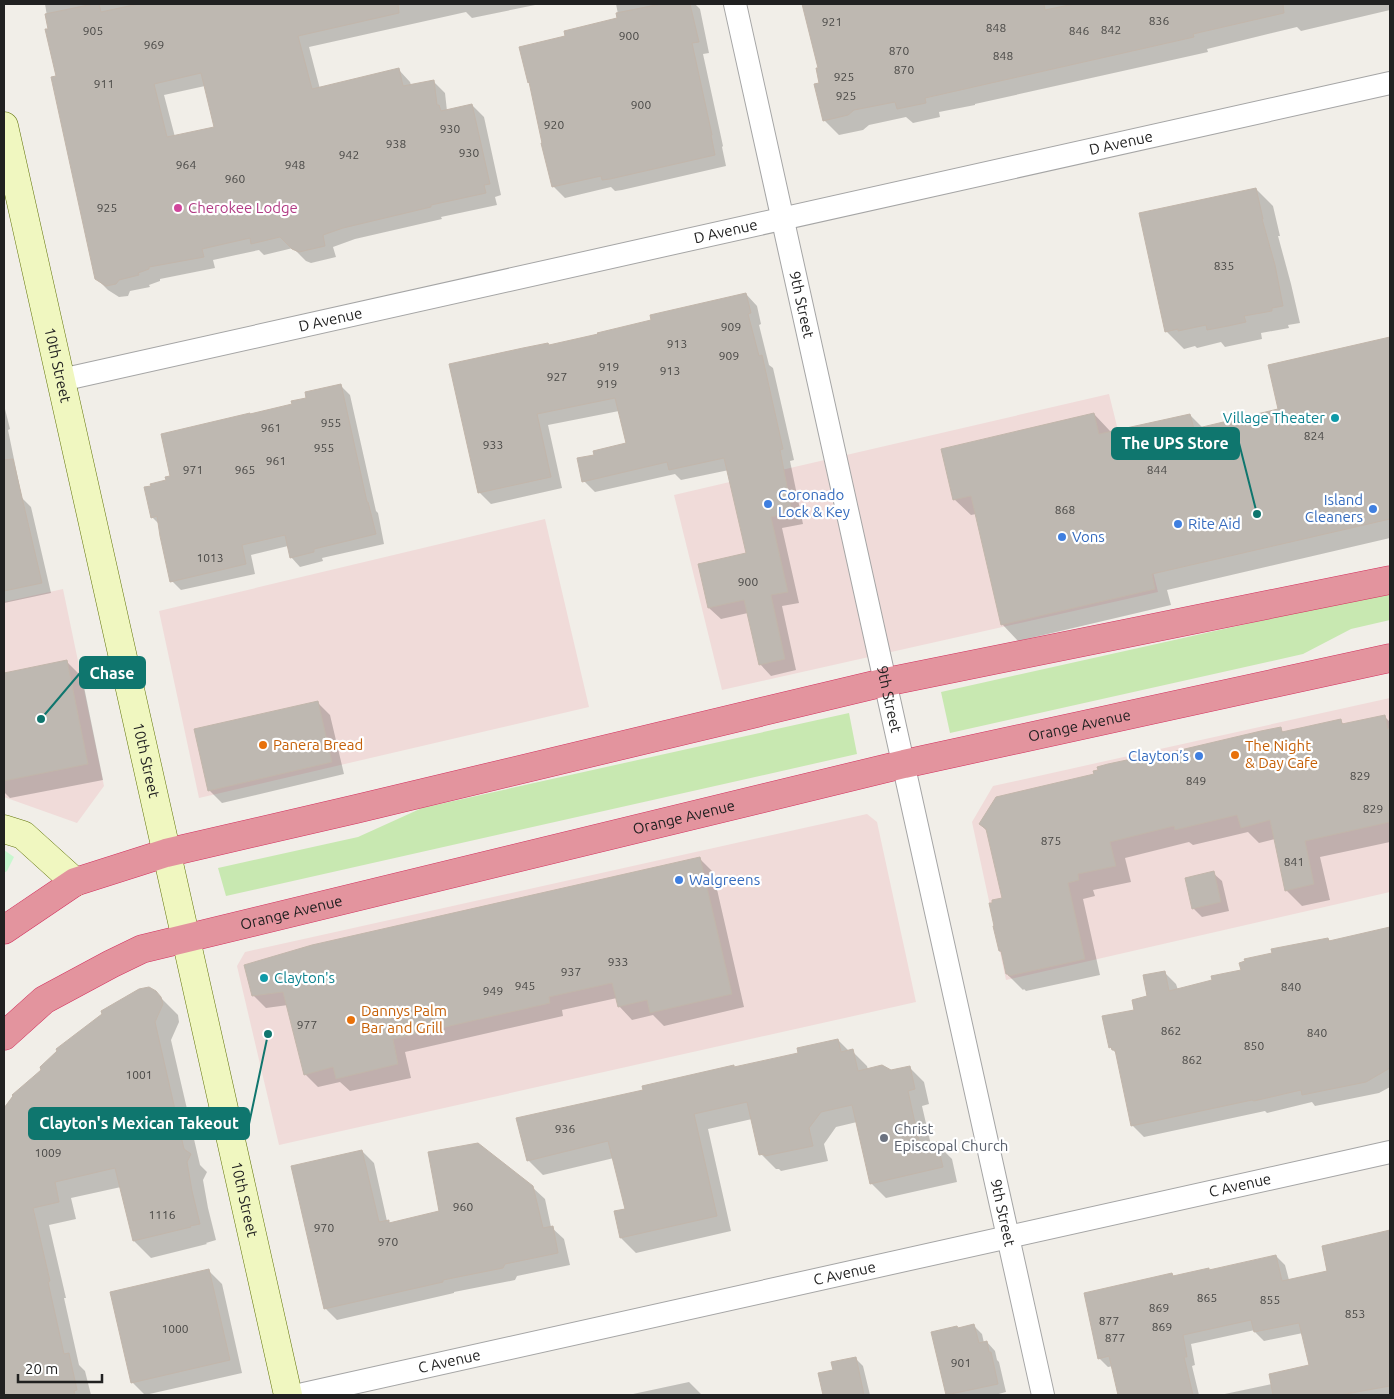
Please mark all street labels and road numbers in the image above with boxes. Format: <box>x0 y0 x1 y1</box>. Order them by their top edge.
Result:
street label: D Avenue <box>1087 127 1154 158</box>
street label: D Avenue <box>692 216 759 246</box>
street label: 9th Street <box>786 269 818 340</box>
street label: D Avenue <box>297 304 364 335</box>
street label: 10th Street <box>41 326 75 404</box>
street label: 9th Street <box>874 664 905 734</box>
street label: Orange Avenue <box>1026 706 1132 745</box>
street label: 10th Street <box>130 721 163 800</box>
street label: Orange Avenue <box>631 796 737 838</box>
street label: Orange Avenue <box>238 892 344 933</box>
street label: 10th Street <box>228 1160 261 1239</box>
street label: C Avenue <box>1207 1170 1273 1200</box>
street label: 9th Street <box>987 1177 1019 1248</box>
street label: C Avenue <box>812 1258 877 1288</box>
street label: C Avenue <box>417 1346 482 1376</box>

